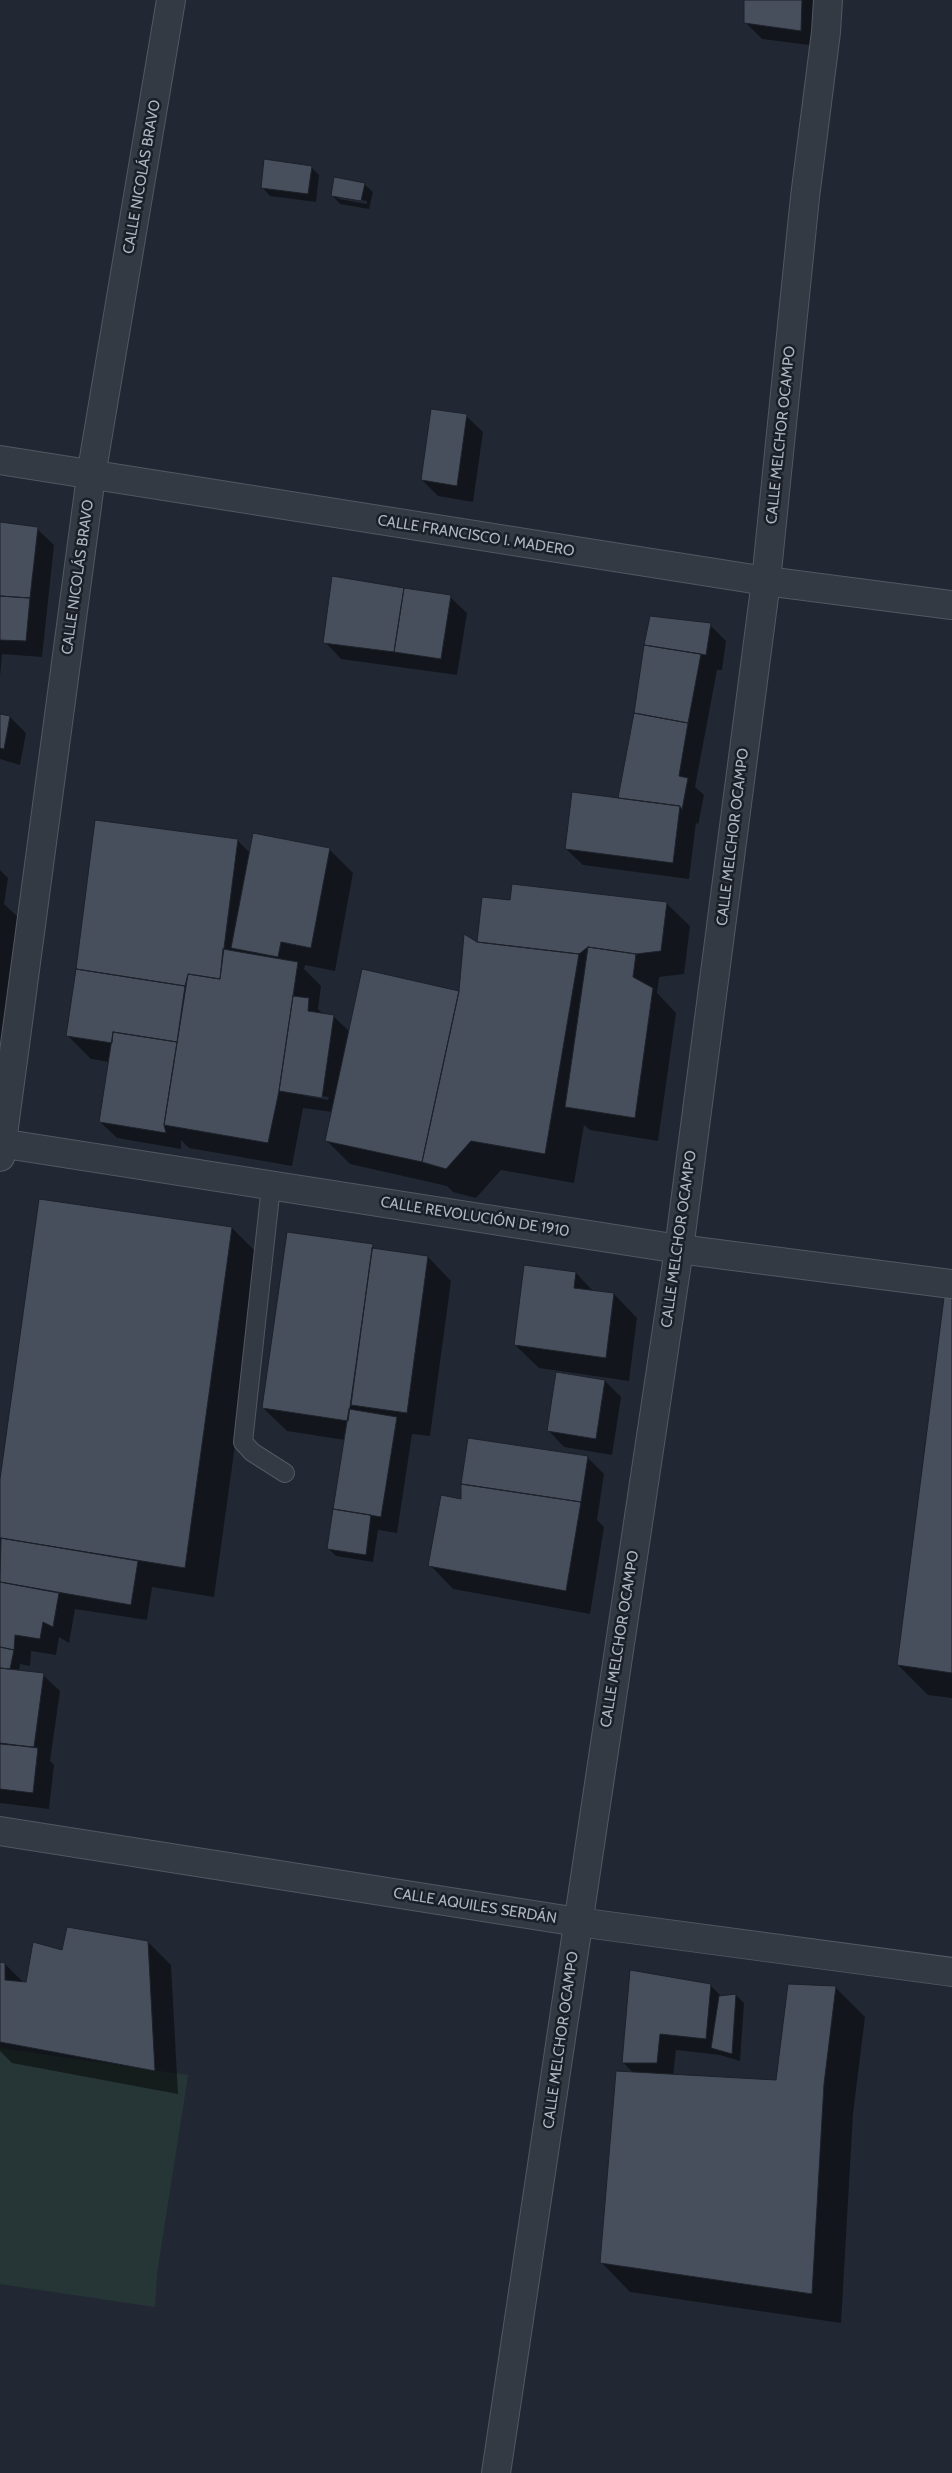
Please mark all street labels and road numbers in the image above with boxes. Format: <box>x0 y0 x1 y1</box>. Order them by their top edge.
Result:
street label: CALLE NICOLÁS BRAVO <box>120 99 164 255</box>
street label: CALLE MELCHOR OCAMPO <box>763 345 799 525</box>
street label: CALLE NICOLÁS BRAVO <box>58 498 98 656</box>
street label: CALLE FRANCISCO I. MADERO <box>376 512 576 560</box>
street label: CALLE MELCHOR OCAMPO <box>713 747 753 927</box>
street label: CALLE MELCHOR OCAMPO <box>658 1149 700 1329</box>
street label: CALLE REVOLUCIÓN DE 1910 <box>379 1193 571 1241</box>
street label: CALLE MELCHOR OCAMPO <box>597 1549 643 1729</box>
street label: CALLE AQUILES SERDÁN <box>392 1884 558 1928</box>
street label: CALLE MELCHOR OCAMPO <box>540 1950 582 2130</box>

